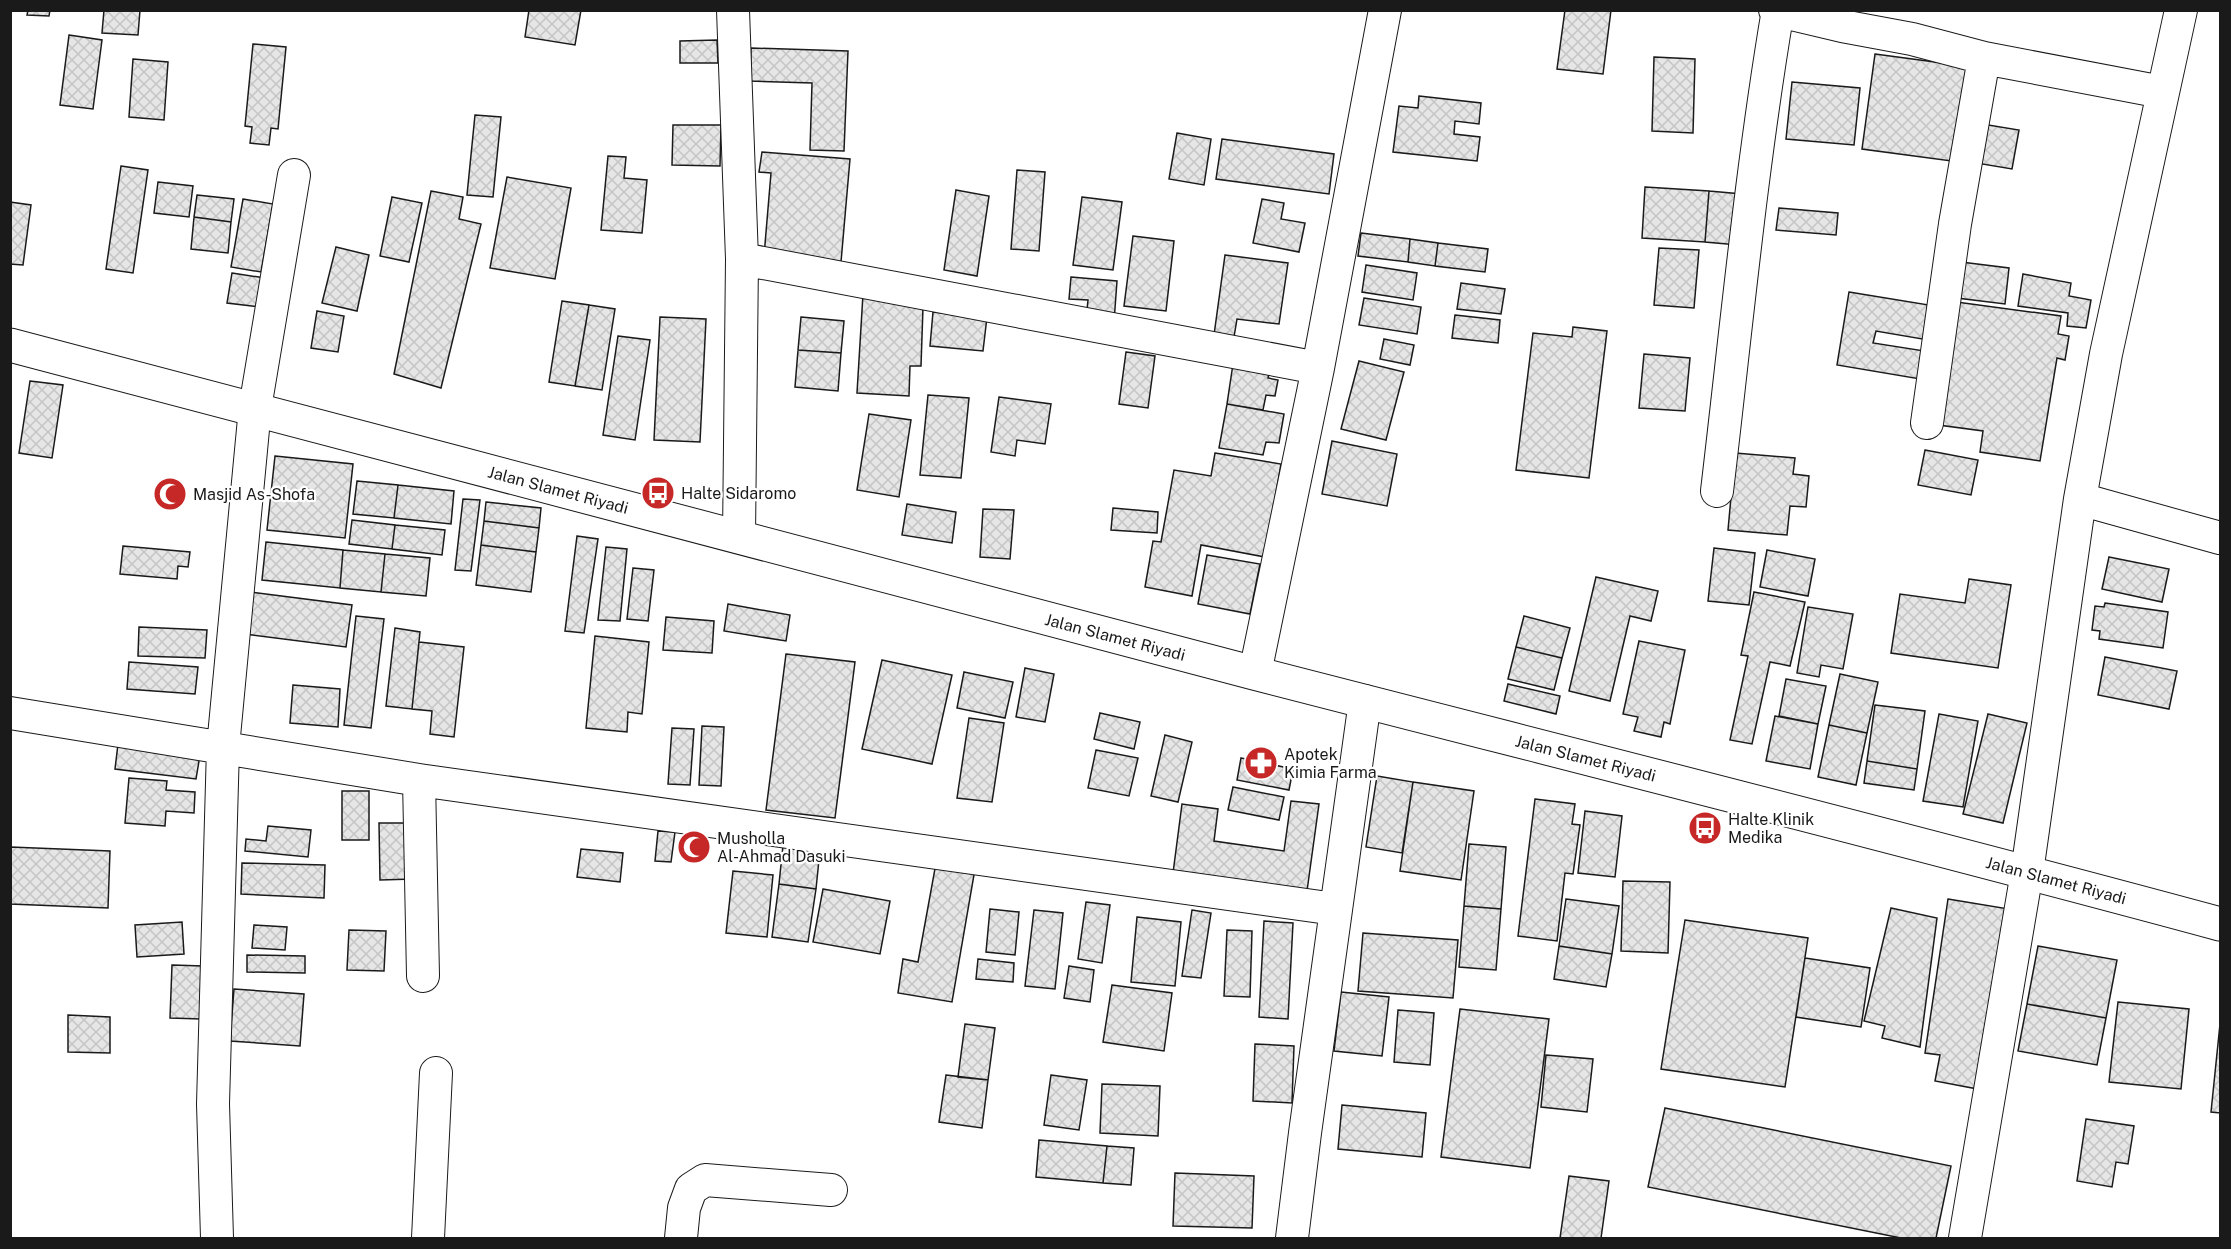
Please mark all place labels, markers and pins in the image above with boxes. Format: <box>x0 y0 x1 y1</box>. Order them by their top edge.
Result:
bus stop icon: Halte Sidaromo <box>640 475 676 511</box>
mosque icon: Masjid As-Shofa <box>152 476 188 512</box>
place label: Halte Sidaromo <box>681 484 796 503</box>
place label: Masjid As-Shofa <box>193 485 315 504</box>
pharmacy icon: Apotek Kimia Farma <box>1243 745 1279 781</box>
place label: Apotek Kimia Farma <box>1284 745 1377 782</box>
bus stop icon: Halte Klinik Medika <box>1687 810 1723 846</box>
place label: Halte Klinik Medika <box>1728 810 1814 847</box>
mosque icon: Musholla Al-Ahmad Dasuki <box>676 829 712 865</box>
place label: Musholla Al-Ahmad Dasuki <box>717 829 846 866</box>

